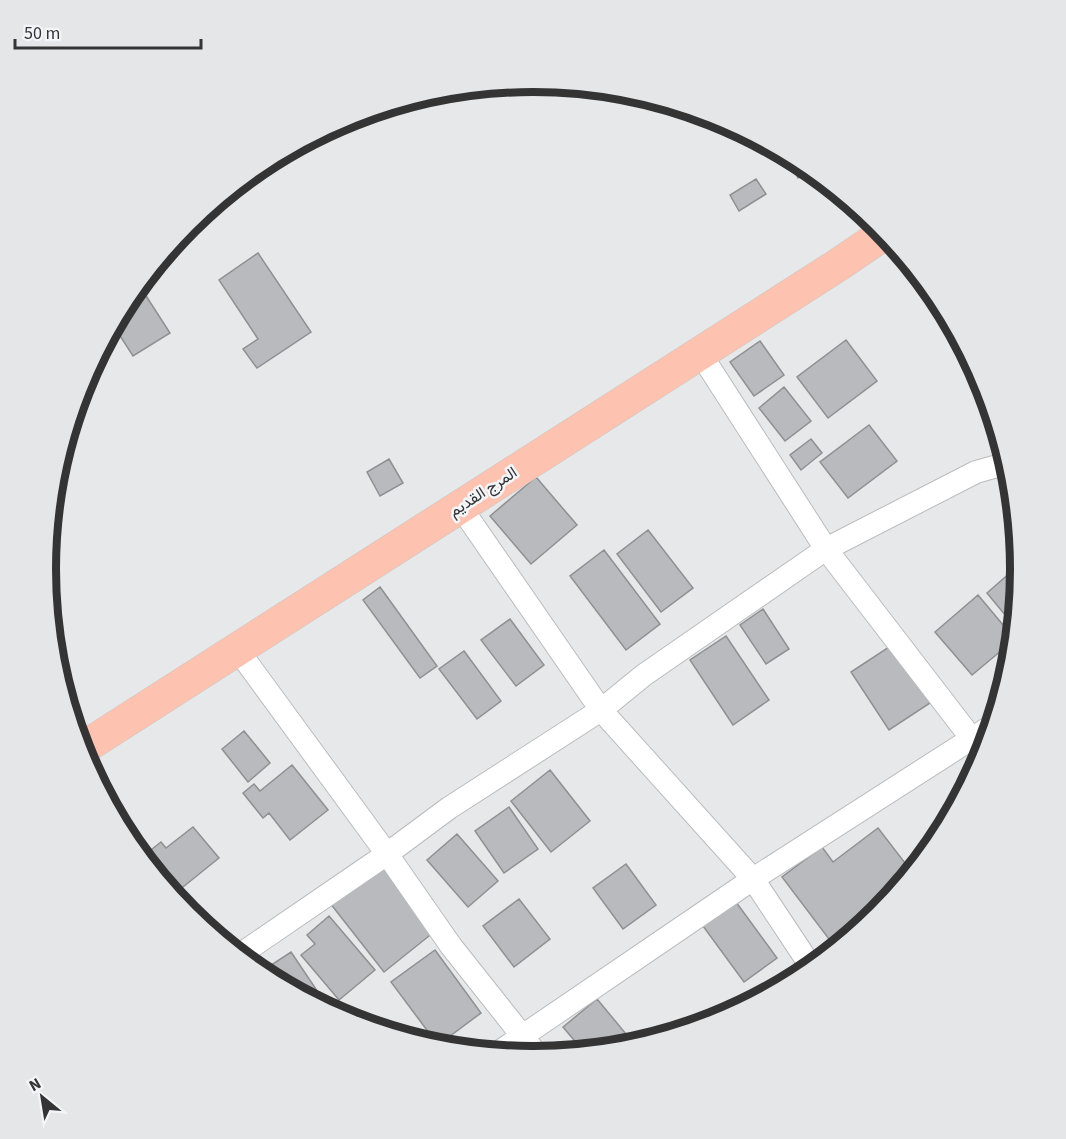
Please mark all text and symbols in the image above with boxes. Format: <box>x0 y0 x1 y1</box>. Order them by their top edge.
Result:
scale bar <box>15 12 201 50</box>
text: 50 m <box>24 21 60 46</box>
street label: المرج القديم <box>445 462 521 522</box>
north arrow <box>12 1067 72 1127</box>
text: N <box>25 1073 45 1097</box>

